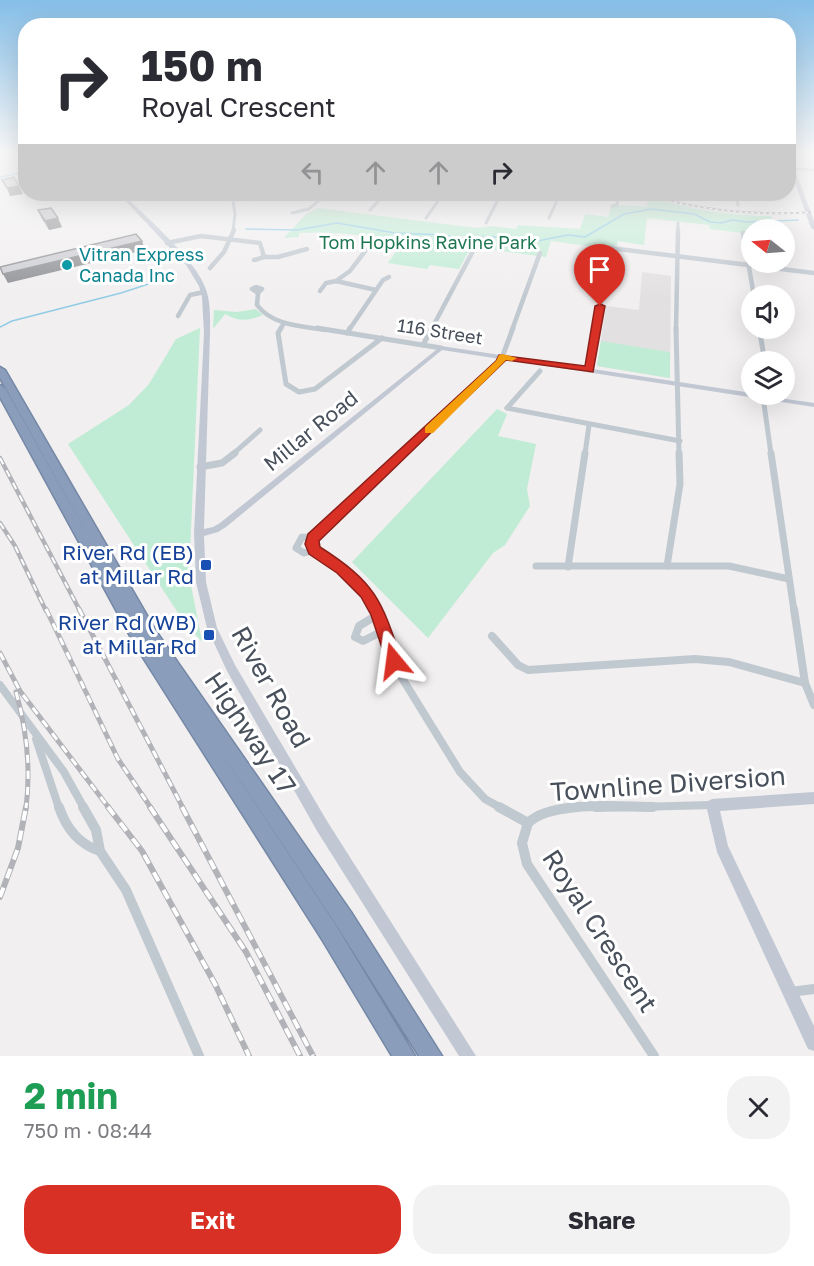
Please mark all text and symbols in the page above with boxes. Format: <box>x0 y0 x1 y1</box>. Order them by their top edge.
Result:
text: 150 m <box>141 40 263 90</box>
icon: right <box>42 42 120 120</box>
text: Royal Crescent <box>141 91 336 123</box>
icon: left <box>296 156 329 189</box>
icon: ahead <box>359 156 392 189</box>
icon: ahead <box>422 156 455 189</box>
icon: right <box>485 156 518 189</box>
north arrow <box>741 219 795 273</box>
map controls <box>741 219 795 405</box>
park label: Tom Hopkins Ravine Park <box>319 231 537 253</box>
place label: Vitran Express Canada Inc <box>79 243 204 286</box>
pin <box>574 244 625 306</box>
icon: arrive <box>583 253 616 286</box>
marker: Vitran Express Canada Inc <box>60 258 74 272</box>
button: sound <box>741 285 795 339</box>
street label: 116 Street <box>396 313 484 349</box>
button: layers <box>741 351 795 405</box>
street label: Millar Road <box>258 384 363 476</box>
place label: River Rd (EB) at Millar Rd <box>62 539 194 589</box>
marker: River Rd (EB) at Millar Rd <box>199 558 213 572</box>
place label: River Rd (WB) at Millar Rd <box>58 609 197 659</box>
street label: River Road <box>225 621 318 753</box>
marker: River Rd (WB) at Millar Rd <box>202 628 216 642</box>
position arrow <box>362 629 426 693</box>
street label: Highway 17 <box>198 666 303 800</box>
street label: Townline Diversion <box>549 760 787 807</box>
street label: Royal Crescent <box>536 844 665 1018</box>
text: 2 min <box>24 1074 118 1117</box>
button: close <box>727 1076 790 1139</box>
text: 750 m · 08:44 <box>24 1118 152 1142</box>
button: Exit <box>24 1185 401 1254</box>
button: Share <box>413 1185 790 1254</box>

